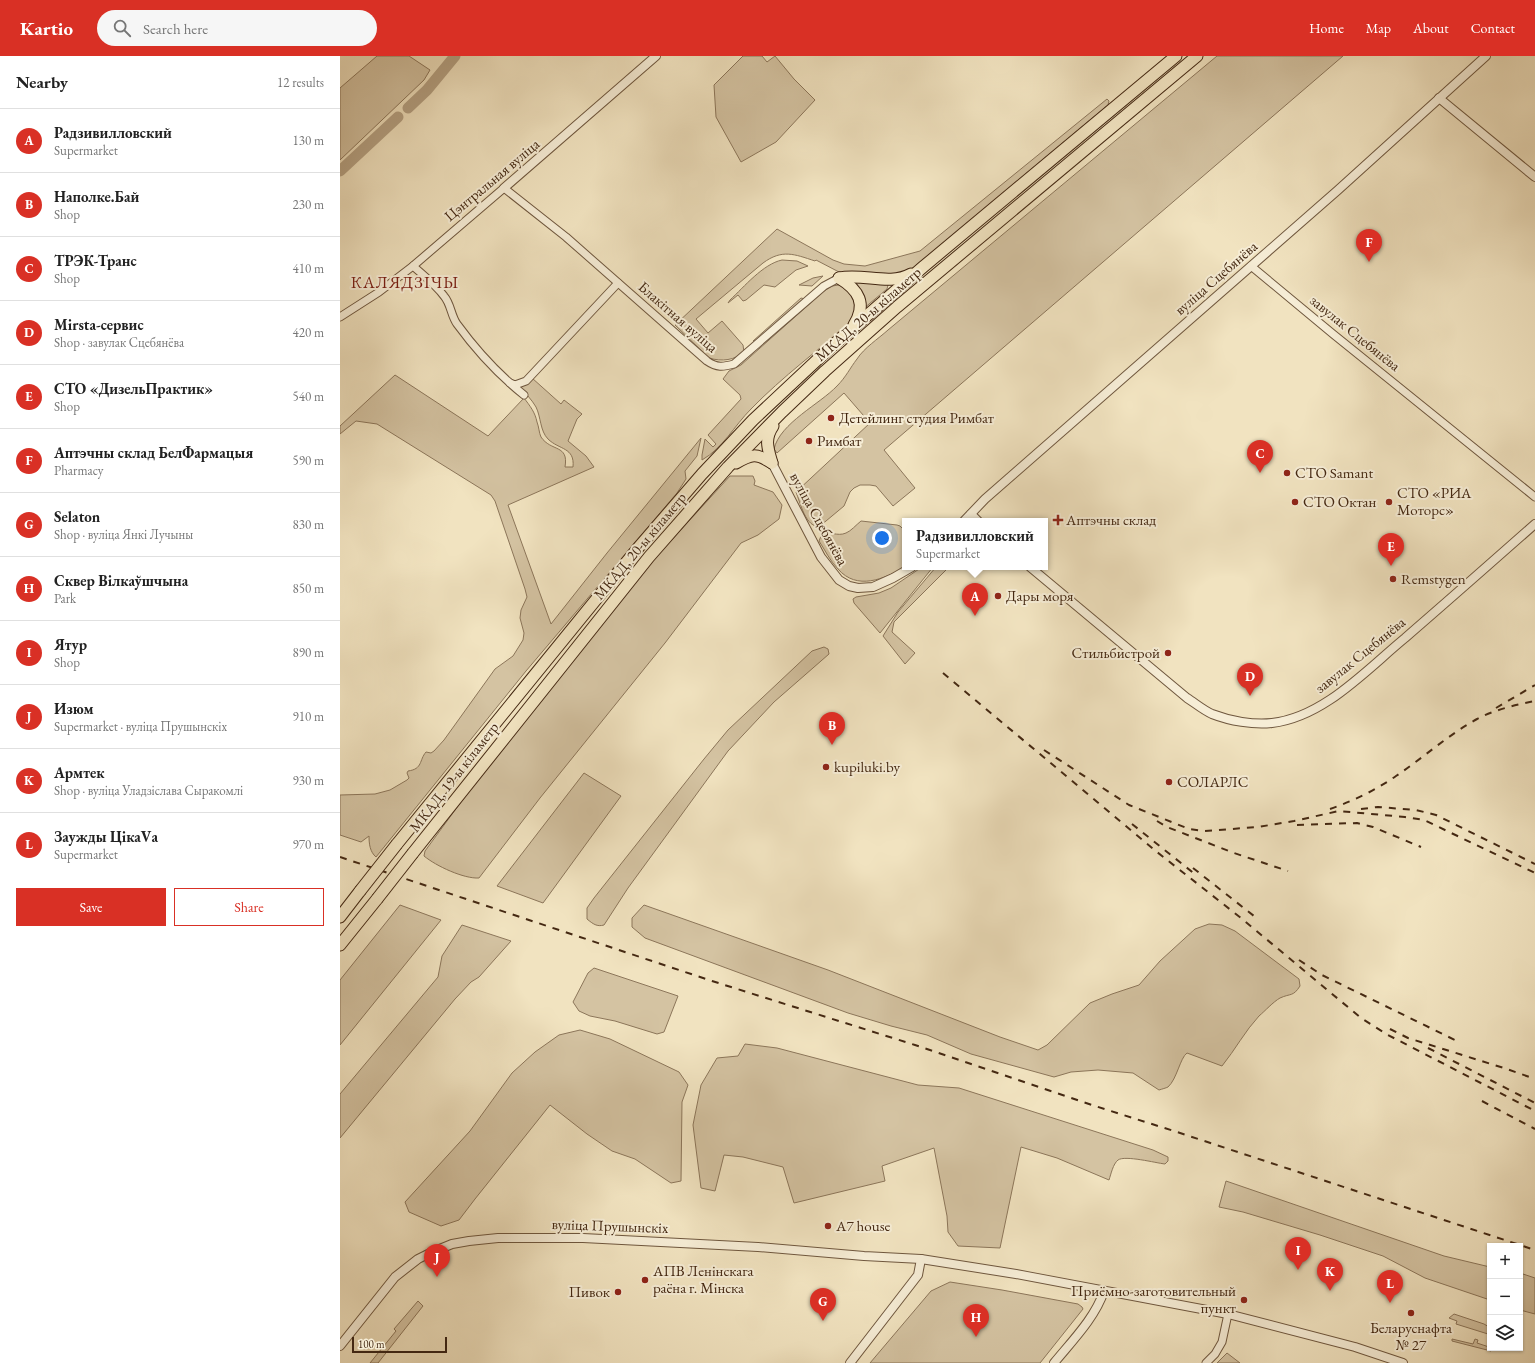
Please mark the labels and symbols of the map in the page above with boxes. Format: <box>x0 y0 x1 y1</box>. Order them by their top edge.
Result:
street label: Цэнтральная вуліца <box>440 134 543 225</box>
pin: F <box>1356 229 1382 262</box>
street label: вуліца Сцебянёва <box>1170 236 1261 319</box>
street label: МКАД, 20-ы кіламетр <box>811 262 925 365</box>
district label: КАЛЯДЗІЧЫ <box>351 271 459 293</box>
street label: Блакітная вуліца <box>635 277 722 356</box>
street label: завулак Сцебянёва <box>1306 290 1405 375</box>
place label: Детейлинг студия Римбат <box>839 408 994 427</box>
marker: Детейлинг студия Римбат <box>826 413 836 423</box>
place label: Римбат <box>817 431 862 450</box>
marker: Римбат <box>804 436 814 446</box>
pin: C <box>1247 440 1273 473</box>
place label: СТО Samant <box>1295 463 1373 482</box>
marker: СТО Samant <box>1282 468 1292 478</box>
street label: вуліца Сцебянёва <box>786 469 853 569</box>
place label: СТО «РИА Моторс» <box>1397 483 1472 519</box>
street label: МКАД, 20-ы кіламетр <box>589 488 690 603</box>
place label: СТО Октан <box>1303 492 1377 511</box>
marker: СТО Октан <box>1290 497 1300 507</box>
marker: СТО «РИА Моторс» <box>1384 497 1394 507</box>
place label: Аптэчны склад <box>1065 510 1156 529</box>
marker: Аптэчны склад <box>1053 515 1063 525</box>
your location <box>872 528 892 548</box>
pin: E <box>1378 533 1404 566</box>
place label: Remstygen <box>1401 569 1466 588</box>
marker: Remstygen <box>1388 574 1398 584</box>
pin: A <box>962 583 988 616</box>
place label: Дары моря <box>1006 586 1074 605</box>
marker: Дары моря <box>993 591 1003 601</box>
street label: завулак Сцебянёва <box>1310 612 1409 697</box>
place label: Стильбистрой <box>1072 643 1160 662</box>
marker: Стильбистрой <box>1163 648 1173 658</box>
pin: D <box>1237 663 1263 696</box>
pin: B <box>819 712 845 745</box>
street label: МКАД, 19-ы кіламетр <box>405 718 503 836</box>
place label: kupiluki.by <box>834 757 900 776</box>
marker: kupiluki.by <box>821 762 831 772</box>
place label: СОЛАРЛС <box>1177 772 1248 791</box>
marker: СОЛАРЛС <box>1164 777 1174 787</box>
street label: вуліца Прушынскіх <box>551 1214 669 1237</box>
place label: A7 house <box>835 1216 890 1235</box>
marker: A7 house <box>823 1221 833 1231</box>
pin: I <box>1285 1237 1311 1270</box>
pin: J <box>424 1244 450 1277</box>
pin: K <box>1317 1258 1343 1291</box>
place label: АПВ Ленінскага раёна г. Мінска <box>652 1261 754 1297</box>
pin: L <box>1377 1270 1403 1303</box>
marker: АПВ Ленінскага раёна г. Мінска <box>640 1275 650 1285</box>
place label: Приёмно-заготовительный пункт <box>1071 1281 1236 1317</box>
place label: Пивок <box>569 1282 610 1301</box>
marker: Пивок <box>613 1287 623 1297</box>
pin: G <box>810 1288 836 1321</box>
marker: Приёмно-заготовительный пункт <box>1239 1295 1249 1305</box>
pin: H <box>963 1304 989 1337</box>
marker: Беларуснафта № 27 <box>1406 1308 1416 1318</box>
place label: Беларуснафта № 27 <box>1370 1318 1452 1354</box>
scale bar <box>352 1335 447 1354</box>

